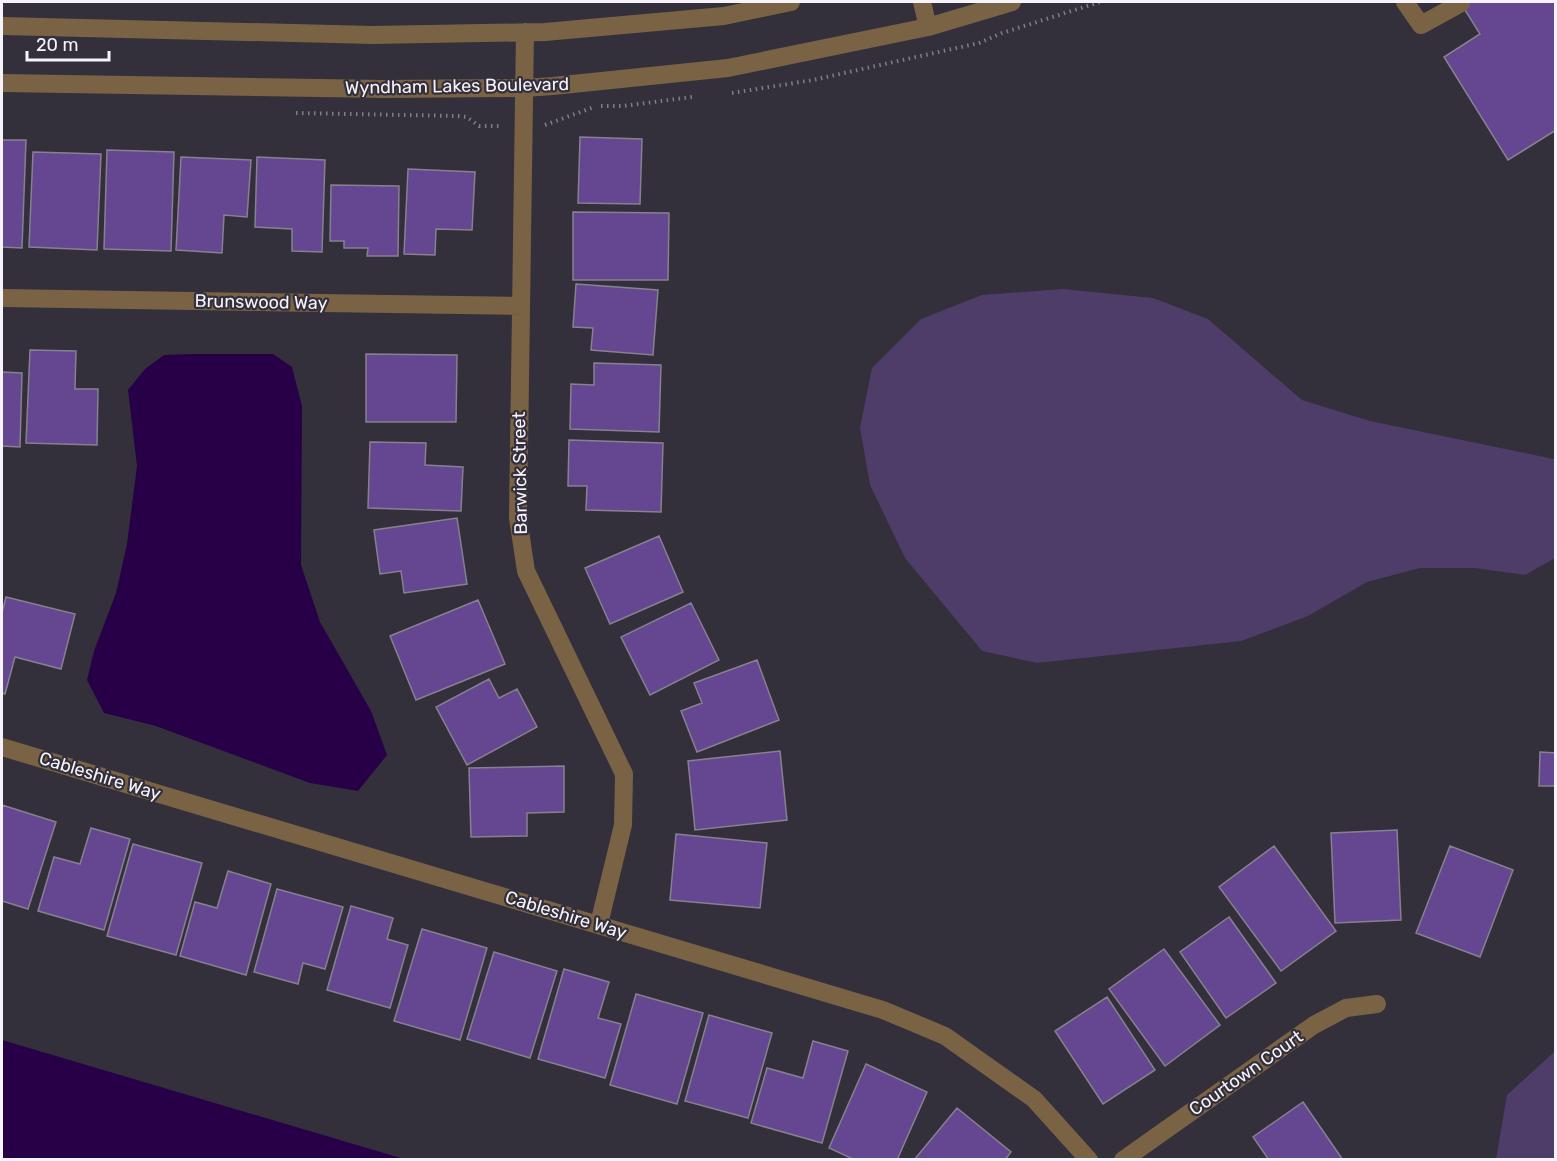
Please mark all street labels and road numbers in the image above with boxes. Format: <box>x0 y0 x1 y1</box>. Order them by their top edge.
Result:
street label: Wyndham Lakes Boulevard <box>345 73 569 99</box>
street label: Brunswood Way <box>194 290 328 314</box>
street label: Barwick Street <box>508 411 532 535</box>
street label: Cableshire Way <box>36 747 164 805</box>
street label: Cableshire Way <box>502 886 630 944</box>
street label: Courtown Court <box>1185 1026 1307 1120</box>

